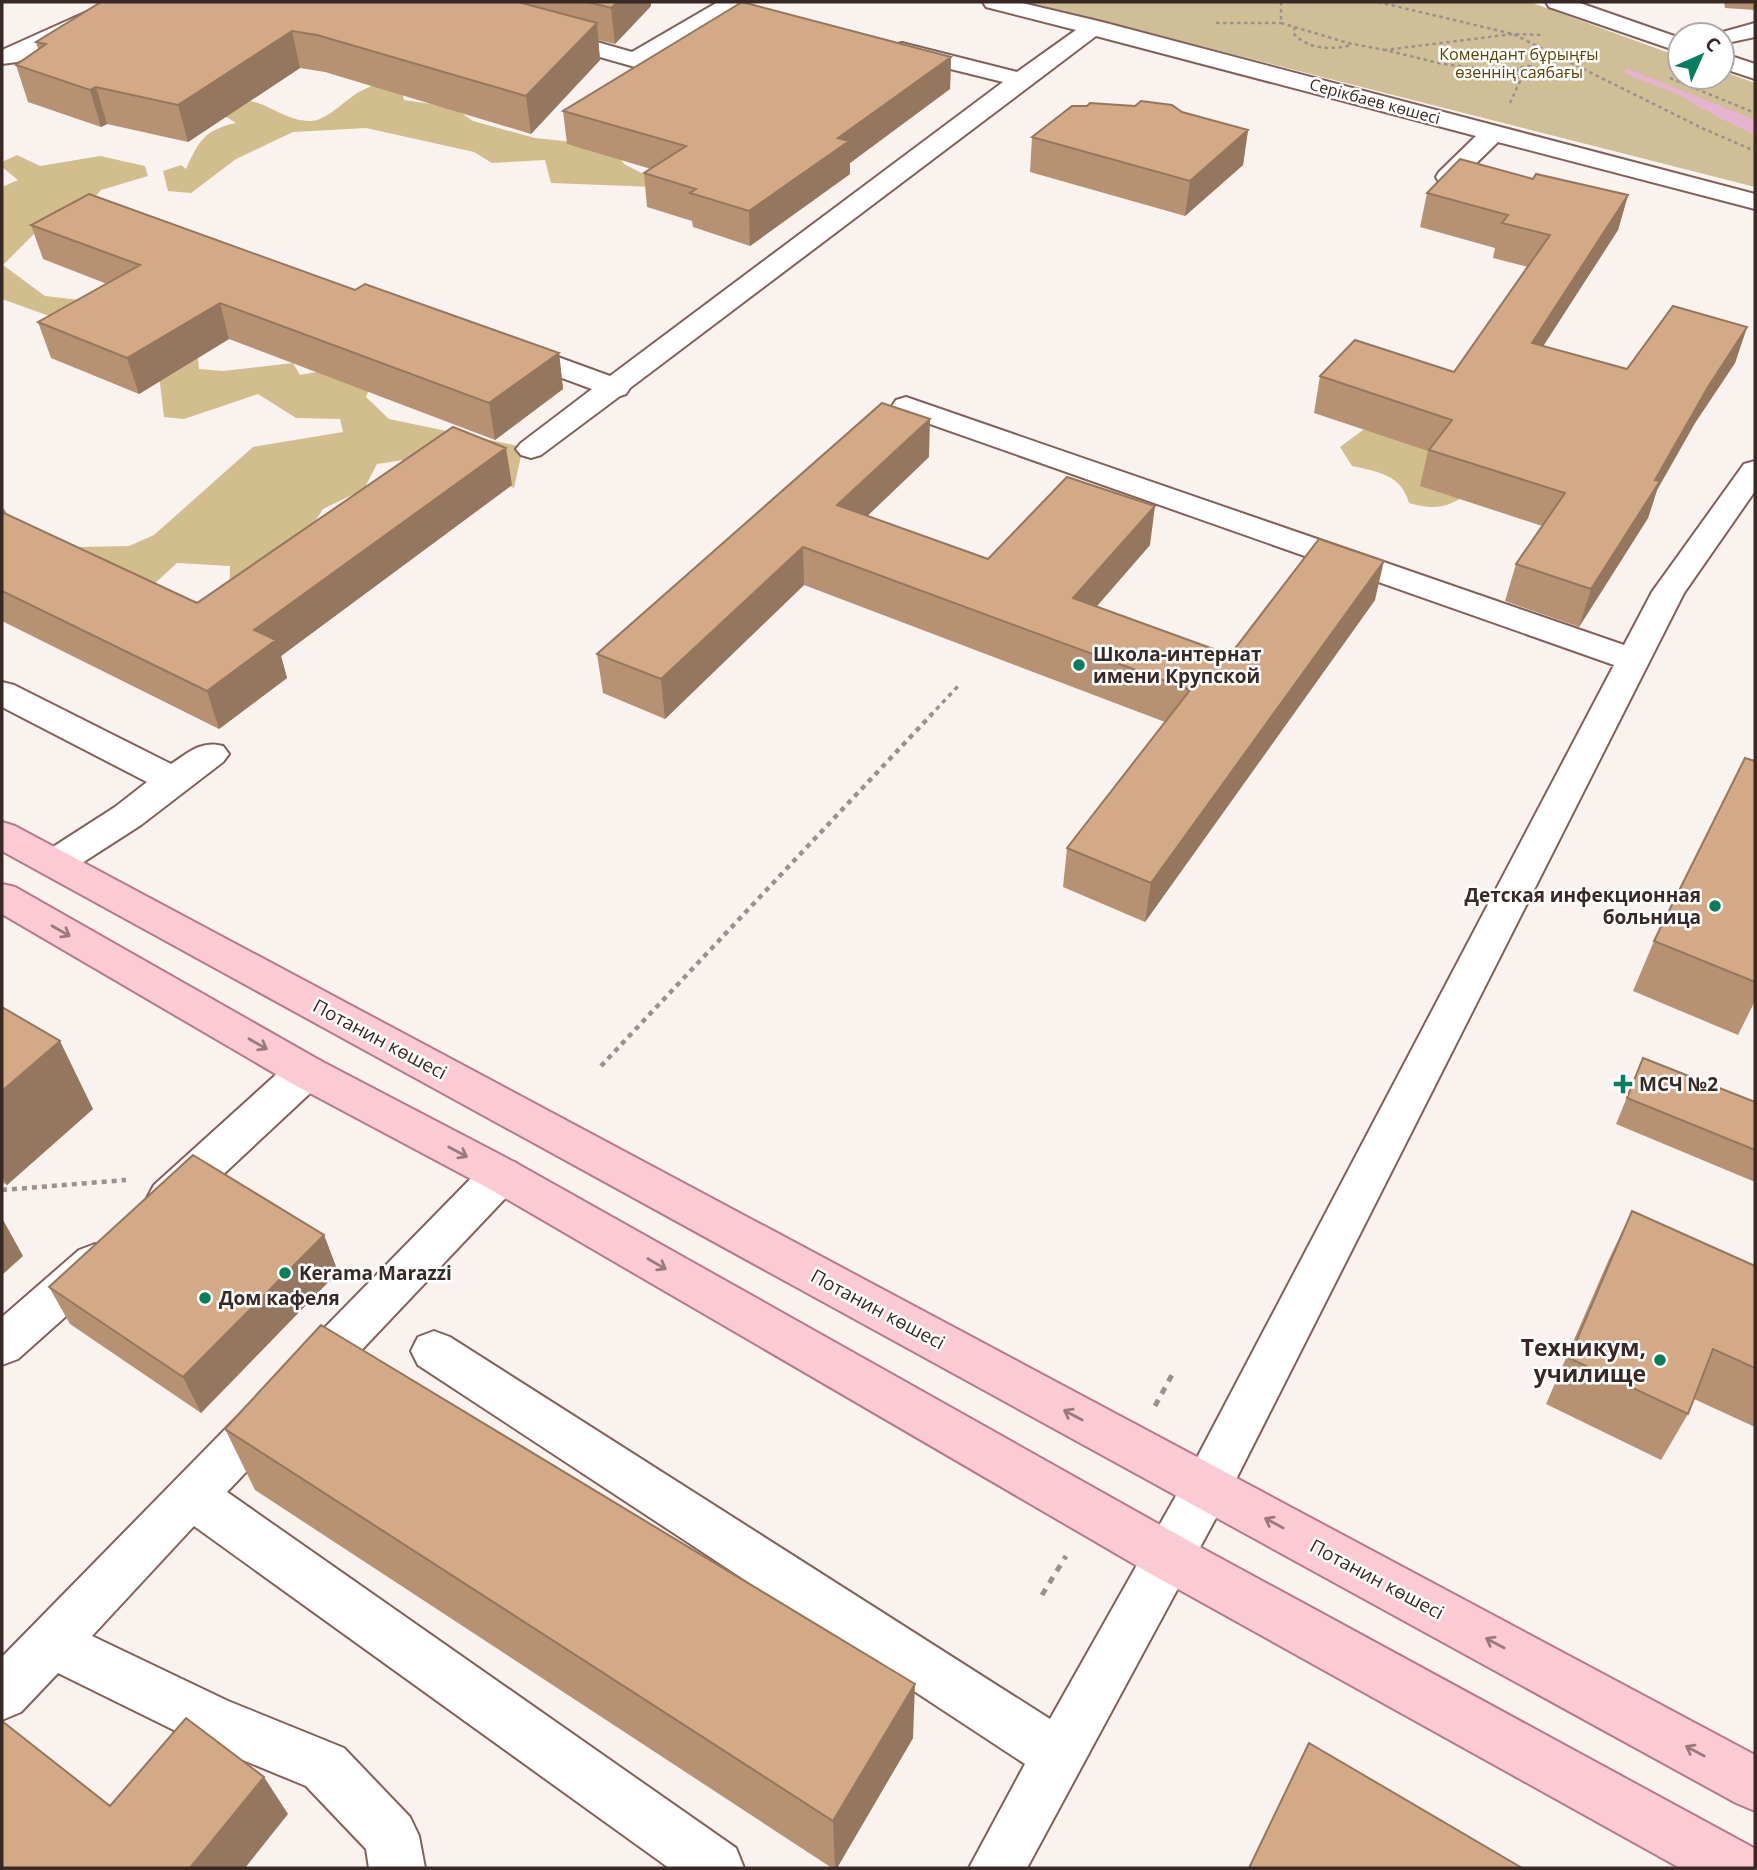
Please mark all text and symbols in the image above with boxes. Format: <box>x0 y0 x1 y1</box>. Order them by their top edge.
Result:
north arrow <box>1666 21 1736 91</box>
text: С <box>1700 31 1726 57</box>
park label: Комендант бұрыңғы өзеннің саябағы <box>1439 43 1599 83</box>
street label: Серікбаев көшесі <box>1307 73 1443 129</box>
place label: Школа-интернат имени Крупской <box>1093 641 1262 689</box>
marker: Школа-интернат имени Крупской <box>1071 657 1087 673</box>
place label: Детская инфекционная больница <box>1464 882 1701 930</box>
marker: Детская инфекционная больница <box>1707 898 1723 914</box>
one-way arrow <box>50 925 71 938</box>
street label: Потанин көшесі <box>308 993 452 1085</box>
one-way arrow <box>248 1038 268 1052</box>
place label: МСЧ №2 <box>1639 1071 1718 1097</box>
marker: МСЧ №2 <box>1613 1074 1633 1094</box>
one-way arrow <box>448 1145 468 1159</box>
one-way arrow <box>646 1257 666 1271</box>
place label: Kerama Marazzi <box>299 1260 452 1286</box>
street label: Потанин көшесі <box>806 1263 950 1355</box>
marker: Kerama Marazzi <box>277 1265 293 1281</box>
place label: Дом кафеля <box>219 1285 340 1311</box>
marker: Дом кафеля <box>197 1290 213 1306</box>
place label: Техникум, училище <box>1521 1331 1646 1389</box>
marker: Техникум, училище <box>1652 1352 1668 1368</box>
one-way arrow <box>1064 1408 1084 1422</box>
one-way arrow <box>1264 1516 1284 1530</box>
street label: Потанин көшесі <box>1305 1533 1449 1625</box>
one-way arrow <box>1485 1636 1506 1649</box>
one-way arrow <box>1685 1744 1706 1758</box>

